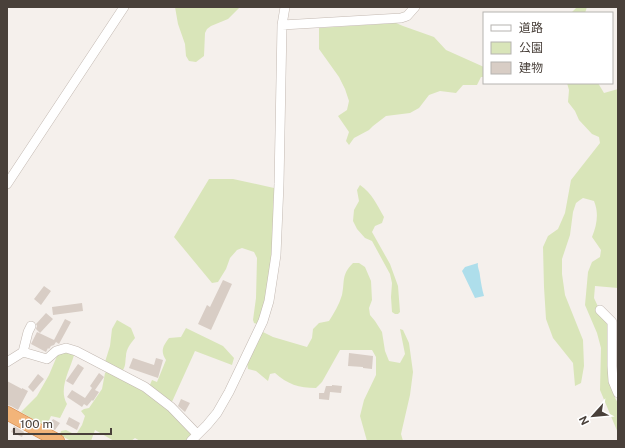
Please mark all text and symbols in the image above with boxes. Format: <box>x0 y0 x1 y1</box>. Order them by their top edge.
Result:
legend <box>483 12 613 84</box>
text: 道路 <box>519 21 543 35</box>
text: 公園 <box>519 41 543 55</box>
text: 建物 <box>519 61 543 75</box>
north arrow <box>573 396 613 436</box>
scale bar <box>14 410 111 436</box>
text: N <box>577 414 591 427</box>
text: 100 m <box>20 417 53 431</box>

